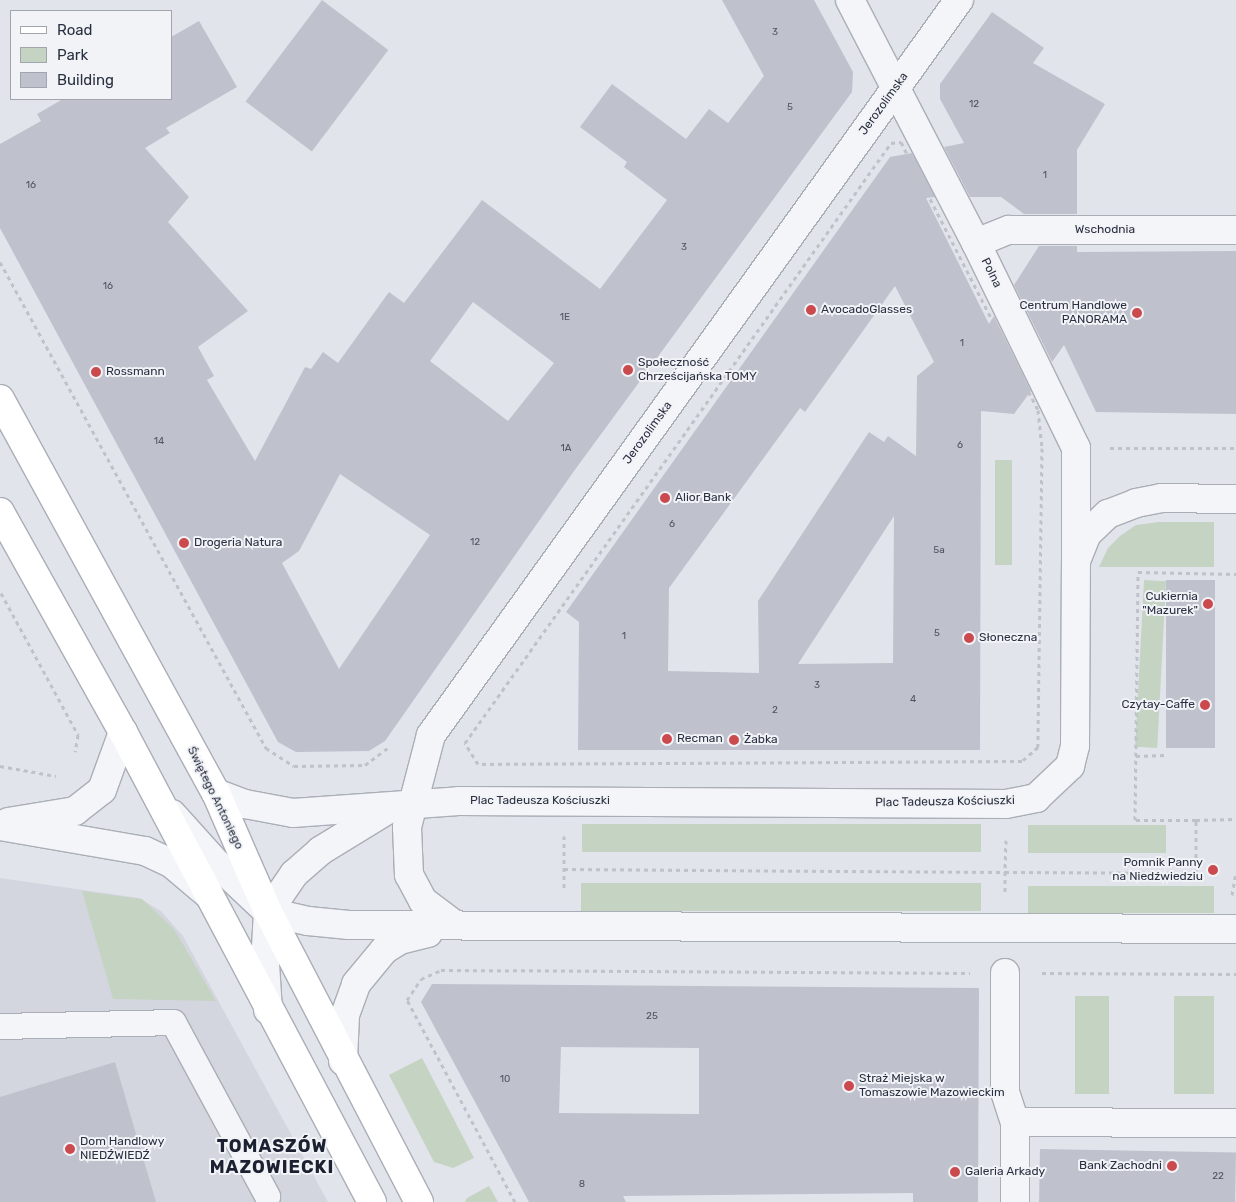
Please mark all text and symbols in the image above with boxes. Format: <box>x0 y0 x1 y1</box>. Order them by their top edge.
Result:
legend <box>10 10 172 100</box>
text: Road <box>57 21 93 39</box>
house number: 3 <box>772 27 778 39</box>
text: Park <box>57 46 88 64</box>
street label: Jerozolimska <box>856 70 912 138</box>
text: Building <box>57 71 114 89</box>
house number: 12 <box>969 99 979 111</box>
house number: 5 <box>787 102 793 114</box>
house number: 1 <box>1043 170 1047 182</box>
house number: 16 <box>26 180 36 192</box>
street label: Wschodnia <box>1075 223 1135 237</box>
house number: 3 <box>681 242 687 254</box>
street label: Polna <box>978 256 1004 290</box>
house number: 16 <box>103 281 113 293</box>
place label: Centrum Handlowe PANORAMA <box>1020 299 1127 327</box>
place label: AvocadoGlasses <box>821 303 912 317</box>
marker: AvocadoGlasses <box>805 304 817 316</box>
marker: Centrum Handlowe PANORAMA <box>1131 307 1143 319</box>
house number: 1E <box>560 312 570 324</box>
house number: 1 <box>960 338 964 350</box>
place label: Społeczność Chrześcijańska TOMY <box>638 356 757 384</box>
marker: Społeczność Chrześcijańska TOMY <box>622 364 634 376</box>
place label: Rossmann <box>106 365 165 379</box>
marker: Rossmann <box>90 366 102 378</box>
street label: Jerozolimska <box>620 399 676 467</box>
house number: 14 <box>154 436 164 448</box>
house number: 6 <box>957 440 963 452</box>
house number: 1A <box>561 443 571 455</box>
place label: Alior Bank <box>675 491 731 505</box>
marker: Alior Bank <box>659 492 671 504</box>
house number: 6 <box>669 519 675 531</box>
place label: Drogeria Natura <box>194 536 282 550</box>
marker: Drogeria Natura <box>178 537 190 549</box>
house number: 12 <box>470 537 480 549</box>
house number: 5a <box>933 545 945 557</box>
place label: Cukiernia "Mazurek" <box>1142 590 1198 618</box>
marker: Cukiernia "Mazurek" <box>1202 598 1214 610</box>
house number: 5 <box>934 628 940 640</box>
house number: 1 <box>622 631 626 643</box>
place label: Słoneczna <box>979 631 1037 645</box>
marker: Słoneczna <box>963 632 975 644</box>
house number: 3 <box>814 680 820 692</box>
house number: 4 <box>910 694 916 706</box>
place label: Czytay-Caffe <box>1122 698 1195 712</box>
marker: Czytay-Caffe <box>1199 699 1211 711</box>
house number: 2 <box>772 705 778 717</box>
place label: Recman <box>677 732 723 746</box>
marker: Recman <box>661 733 673 745</box>
place label: Żabka <box>744 733 778 747</box>
marker: Żabka <box>728 734 740 746</box>
street label: Świętego Antoniego <box>184 744 246 852</box>
street label: Plac Tadeusza Kościuszki <box>470 794 610 808</box>
street label: Plac Tadeusza Kościuszki <box>875 794 1015 810</box>
place label: Pomnik Panny na Niedźwiedziu <box>1112 856 1203 884</box>
marker: Pomnik Panny na Niedźwiedziu <box>1207 864 1219 876</box>
house number: 25 <box>646 1011 658 1023</box>
place label: Straż Miejska w Tomaszowie Mazowieckim <box>859 1072 1005 1100</box>
house number: 10 <box>500 1074 510 1086</box>
marker: Straż Miejska w Tomaszowie Mazowieckim <box>843 1080 855 1092</box>
place label: Dom Handlowy NIEDŹWIEDŹ <box>80 1135 164 1163</box>
district label: TOMASZÓW MAZOWIECKI <box>208 1136 336 1178</box>
marker: Dom Handlowy NIEDŹWIEDŹ <box>64 1143 76 1155</box>
place label: Bank Zachodni <box>1079 1159 1162 1173</box>
marker: Bank Zachodni <box>1166 1160 1178 1172</box>
place label: Galeria Arkady <box>965 1165 1046 1179</box>
marker: Galeria Arkady <box>949 1166 961 1178</box>
house number: 22 <box>1212 1171 1224 1183</box>
house number: 8 <box>579 1179 585 1191</box>

